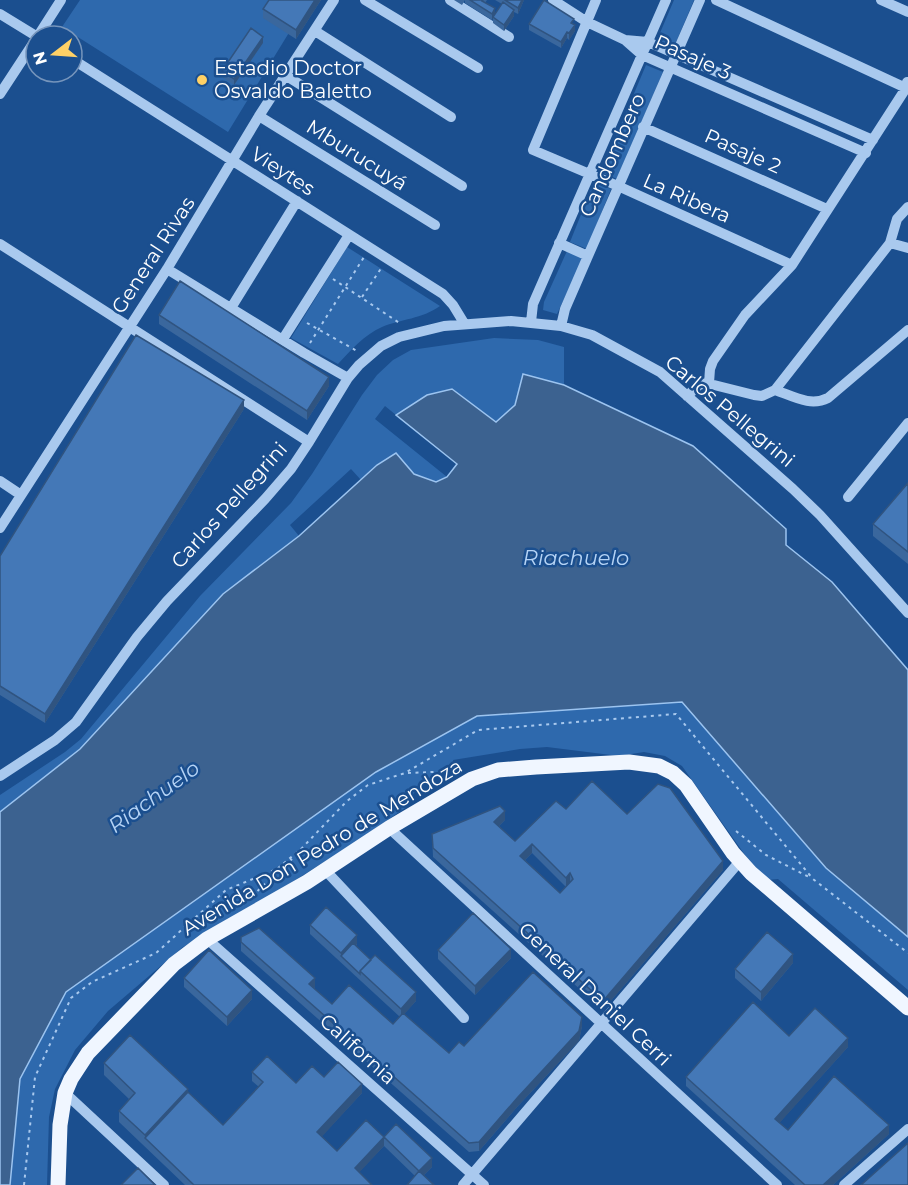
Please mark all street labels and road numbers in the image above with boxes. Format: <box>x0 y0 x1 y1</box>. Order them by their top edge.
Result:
street label: Pasaje 3 <box>651 29 735 85</box>
street label: Candombero <box>574 90 650 220</box>
street label: Mburucuyá <box>302 115 412 195</box>
street label: Pasaje 2 <box>701 123 785 179</box>
street label: Vieytes <box>246 141 320 201</box>
street label: La Ribera <box>639 168 735 228</box>
street label: General Rivas <box>106 192 200 318</box>
street label: Carlos Pellegrini <box>660 350 800 472</box>
street label: Carlos Pellegrini <box>166 437 292 573</box>
street label: Avenida Don Pedro de Mendoza <box>178 754 466 940</box>
street label: General Daniel Cerri <box>514 917 676 1071</box>
street label: California <box>315 1009 401 1089</box>

